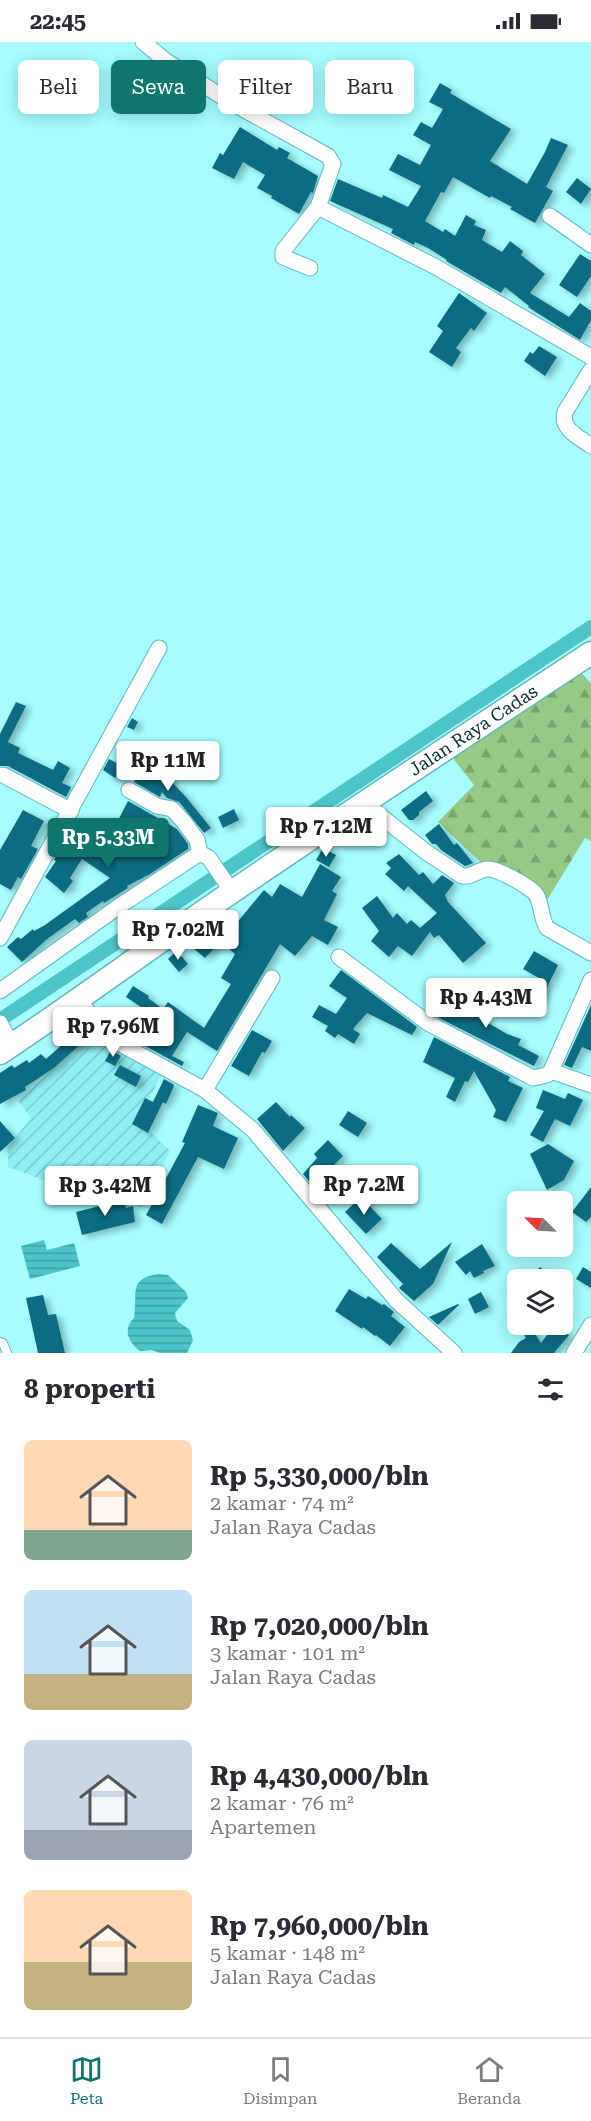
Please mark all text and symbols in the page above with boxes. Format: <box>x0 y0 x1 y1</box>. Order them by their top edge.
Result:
text: 22:45 <box>30 9 86 34</box>
chip: Beli <box>18 60 99 114</box>
chip: Sewa <box>111 60 206 114</box>
chip: Filter <box>218 60 313 114</box>
chip: Baru <box>325 60 414 114</box>
street label: Jalan Raya Cadas <box>405 680 541 780</box>
pin: Rp 11M <box>119 741 217 792</box>
text: Rp 11M <box>130 748 206 772</box>
pin: Rp 7.12M <box>264 807 388 858</box>
text: Rp 7.12M <box>280 814 372 838</box>
pin: Rp 5.33M <box>46 818 170 869</box>
text: Rp 5.33M <box>62 825 154 849</box>
pin: Rp 7.02M <box>116 910 240 961</box>
text: Rp 7.02M <box>132 917 224 941</box>
pin: Rp 4.43M <box>424 978 548 1029</box>
text: Rp 4.43M <box>440 985 532 1009</box>
pin: Rp 7.96M <box>51 1007 175 1058</box>
text: Rp 7.96M <box>67 1014 159 1038</box>
pin: Rp 7.2M <box>309 1165 419 1216</box>
pin: Rp 3.42M <box>43 1166 167 1217</box>
text: Rp 7.2M <box>323 1172 405 1196</box>
text: Rp 3.42M <box>59 1173 151 1197</box>
north arrow <box>507 1191 573 1257</box>
map controls <box>507 1191 573 1335</box>
button: layers <box>507 1269 573 1335</box>
icon: filters <box>534 1373 567 1406</box>
text: 8 properti <box>24 1374 155 1404</box>
text: Rp 5,330,000/bln <box>210 1461 429 1491</box>
icon: home <box>72 1464 144 1536</box>
text: 2 kamar · 74 m² <box>210 1491 354 1515</box>
text: Jalan Raya Cadas <box>210 1515 376 1539</box>
text: Rp 7,020,000/bln <box>210 1611 429 1641</box>
icon: home <box>72 1614 144 1686</box>
text: 3 kamar · 101 m² <box>210 1641 365 1665</box>
text: Jalan Raya Cadas <box>210 1665 376 1689</box>
text: Rp 4,430,000/bln <box>210 1761 429 1791</box>
icon: home <box>72 1764 144 1836</box>
text: 2 kamar · 76 m² <box>210 1791 354 1815</box>
text: Apartemen <box>210 1815 316 1839</box>
text: Rp 7,960,000/bln <box>210 1911 429 1941</box>
icon: home <box>72 1914 144 1986</box>
text: 5 kamar · 148 m² <box>210 1941 365 1965</box>
text: Jalan Raya Cadas <box>210 1965 376 1989</box>
tab: Peta <box>70 2053 103 2108</box>
tab: Disimpan <box>243 2053 317 2108</box>
tab: Beranda <box>457 2053 521 2108</box>

